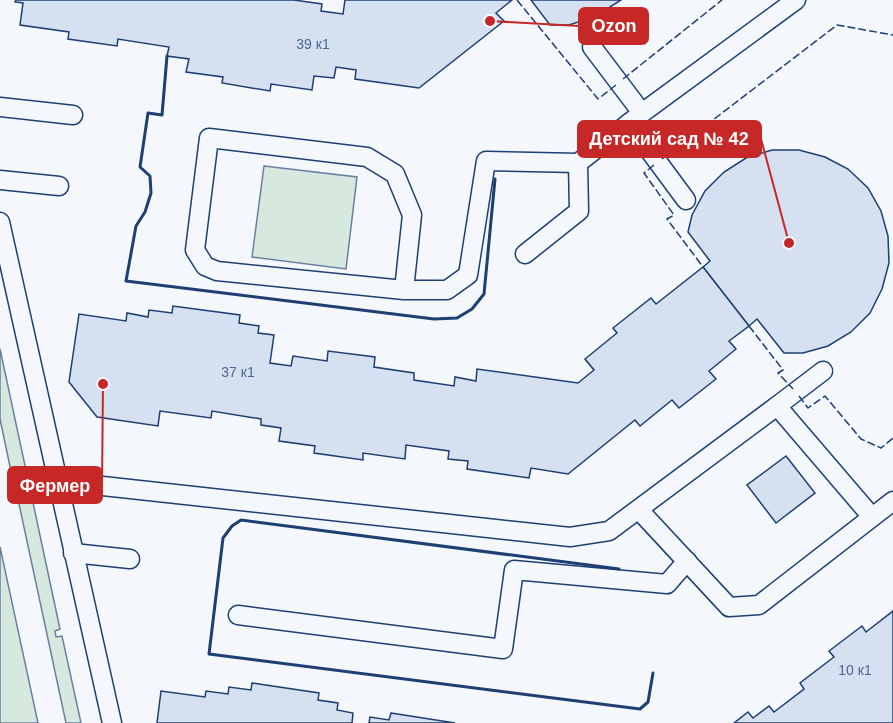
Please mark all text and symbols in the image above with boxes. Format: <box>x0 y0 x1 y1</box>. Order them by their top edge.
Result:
callout: Ozon <box>579 8 648 44</box>
text: Ozon <box>592 16 637 36</box>
house number: 39 к1 <box>296 36 330 52</box>
callout: Детский сад № 42 <box>578 121 761 157</box>
text: Детский сад № 42 <box>589 129 749 149</box>
house number: 37 к1 <box>221 364 255 380</box>
callout: Фермер <box>8 467 102 503</box>
text: Фермер <box>20 476 90 496</box>
house number: 10 к1 <box>838 662 872 678</box>

